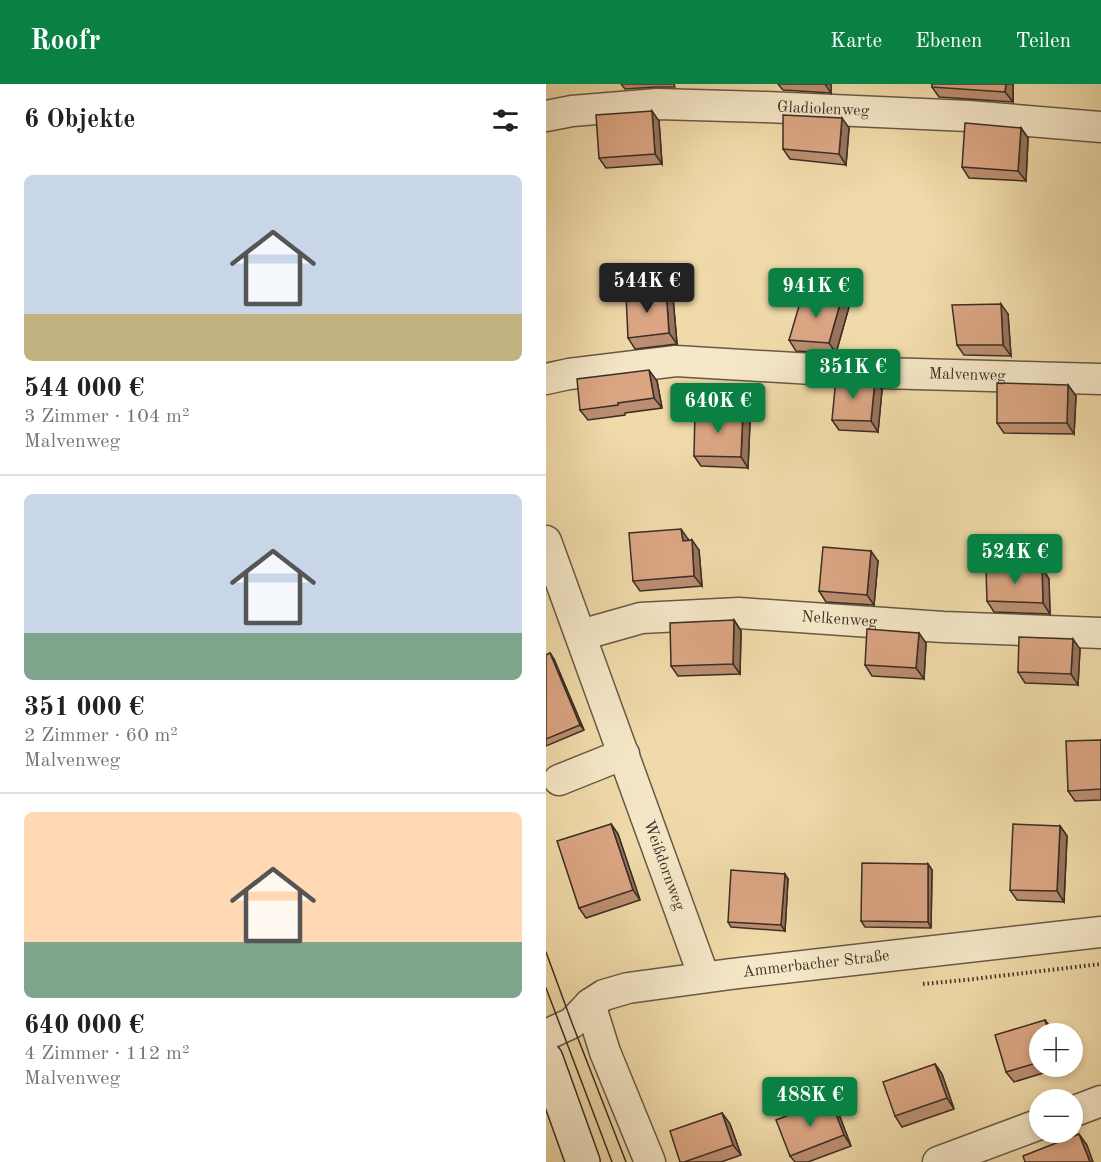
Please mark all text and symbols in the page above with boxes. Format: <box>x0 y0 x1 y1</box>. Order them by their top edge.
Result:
text: Roofr <box>30 28 101 56</box>
text: Karte <box>830 31 882 52</box>
text: Ebenen <box>915 31 982 52</box>
text: Teilen <box>1015 31 1071 52</box>
street label: Gladiolenweg <box>777 99 870 120</box>
icon: filters <box>489 104 522 137</box>
text: 6 Objekte <box>24 107 136 133</box>
icon: home <box>219 214 327 322</box>
pin: 544K € <box>598 263 696 314</box>
pin: 941K € <box>767 268 865 319</box>
text: 544K € <box>613 272 681 292</box>
text: 941K € <box>782 277 850 297</box>
pin: 351K € <box>804 349 902 400</box>
text: 351K € <box>819 358 887 378</box>
street label: Malvenweg <box>929 366 1006 384</box>
text: 544 000 € <box>24 376 144 402</box>
pin: 640K € <box>669 383 767 434</box>
text: 640K € <box>684 392 752 412</box>
text: 3 Zimmer · 104 m² <box>24 407 189 427</box>
text: Malvenweg <box>24 432 120 452</box>
icon: home <box>219 533 327 641</box>
pin: 524K € <box>966 534 1064 585</box>
text: 524K € <box>981 543 1049 563</box>
street label: Nelkenweg <box>801 609 878 630</box>
text: 351 000 € <box>24 695 144 721</box>
text: 2 Zimmer · 60 m² <box>24 726 178 746</box>
text: Malvenweg <box>24 751 120 771</box>
street label: Weißdornweg <box>640 818 687 913</box>
icon: home <box>219 851 327 959</box>
street label: Ammerbacher Straße <box>742 948 890 981</box>
text: 640 000 € <box>24 1013 144 1039</box>
map controls <box>1029 1023 1083 1143</box>
button: + <box>1029 1023 1083 1077</box>
text: 4 Zimmer · 112 m² <box>24 1044 189 1064</box>
text: Malvenweg <box>24 1069 120 1089</box>
pin: 488K € <box>761 1077 859 1128</box>
text: 488K € <box>776 1086 844 1106</box>
button: − <box>1029 1089 1083 1143</box>

